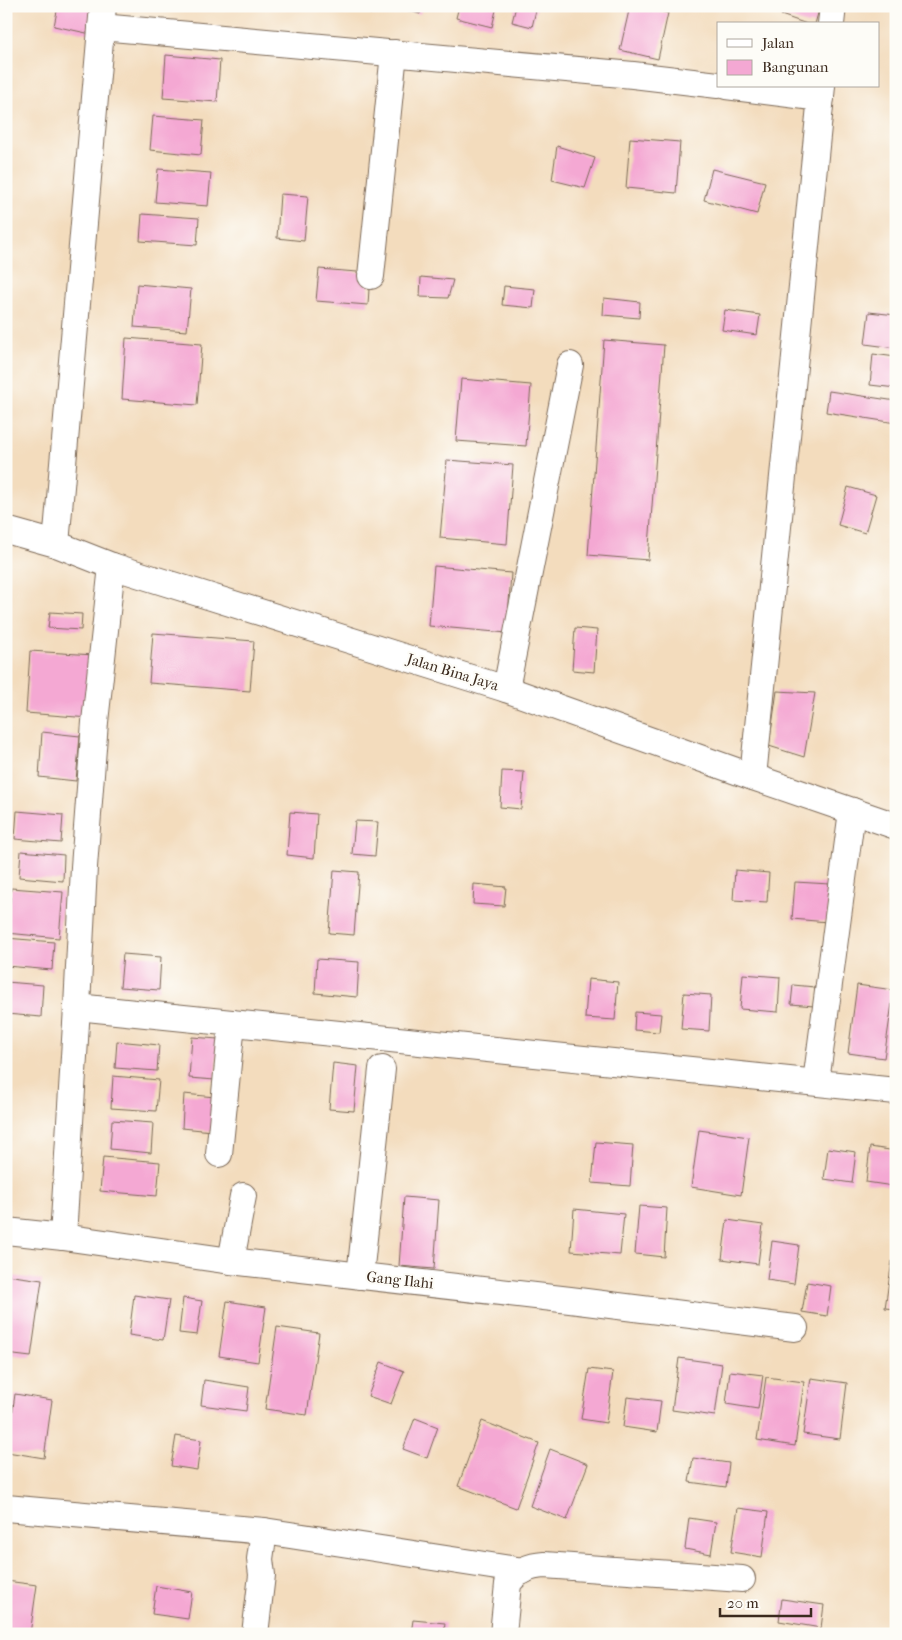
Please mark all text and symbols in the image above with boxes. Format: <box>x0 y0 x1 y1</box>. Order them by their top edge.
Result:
legend <box>717 22 880 88</box>
text: Jalan <box>761 34 794 52</box>
text: Bangunan <box>762 58 829 76</box>
street label: Jalan Bina Jaya <box>404 649 502 695</box>
street label: Gang Ilahi <box>366 1268 435 1293</box>
scale bar <box>720 1585 811 1617</box>
text: 20 m <box>727 1594 759 1612</box>

